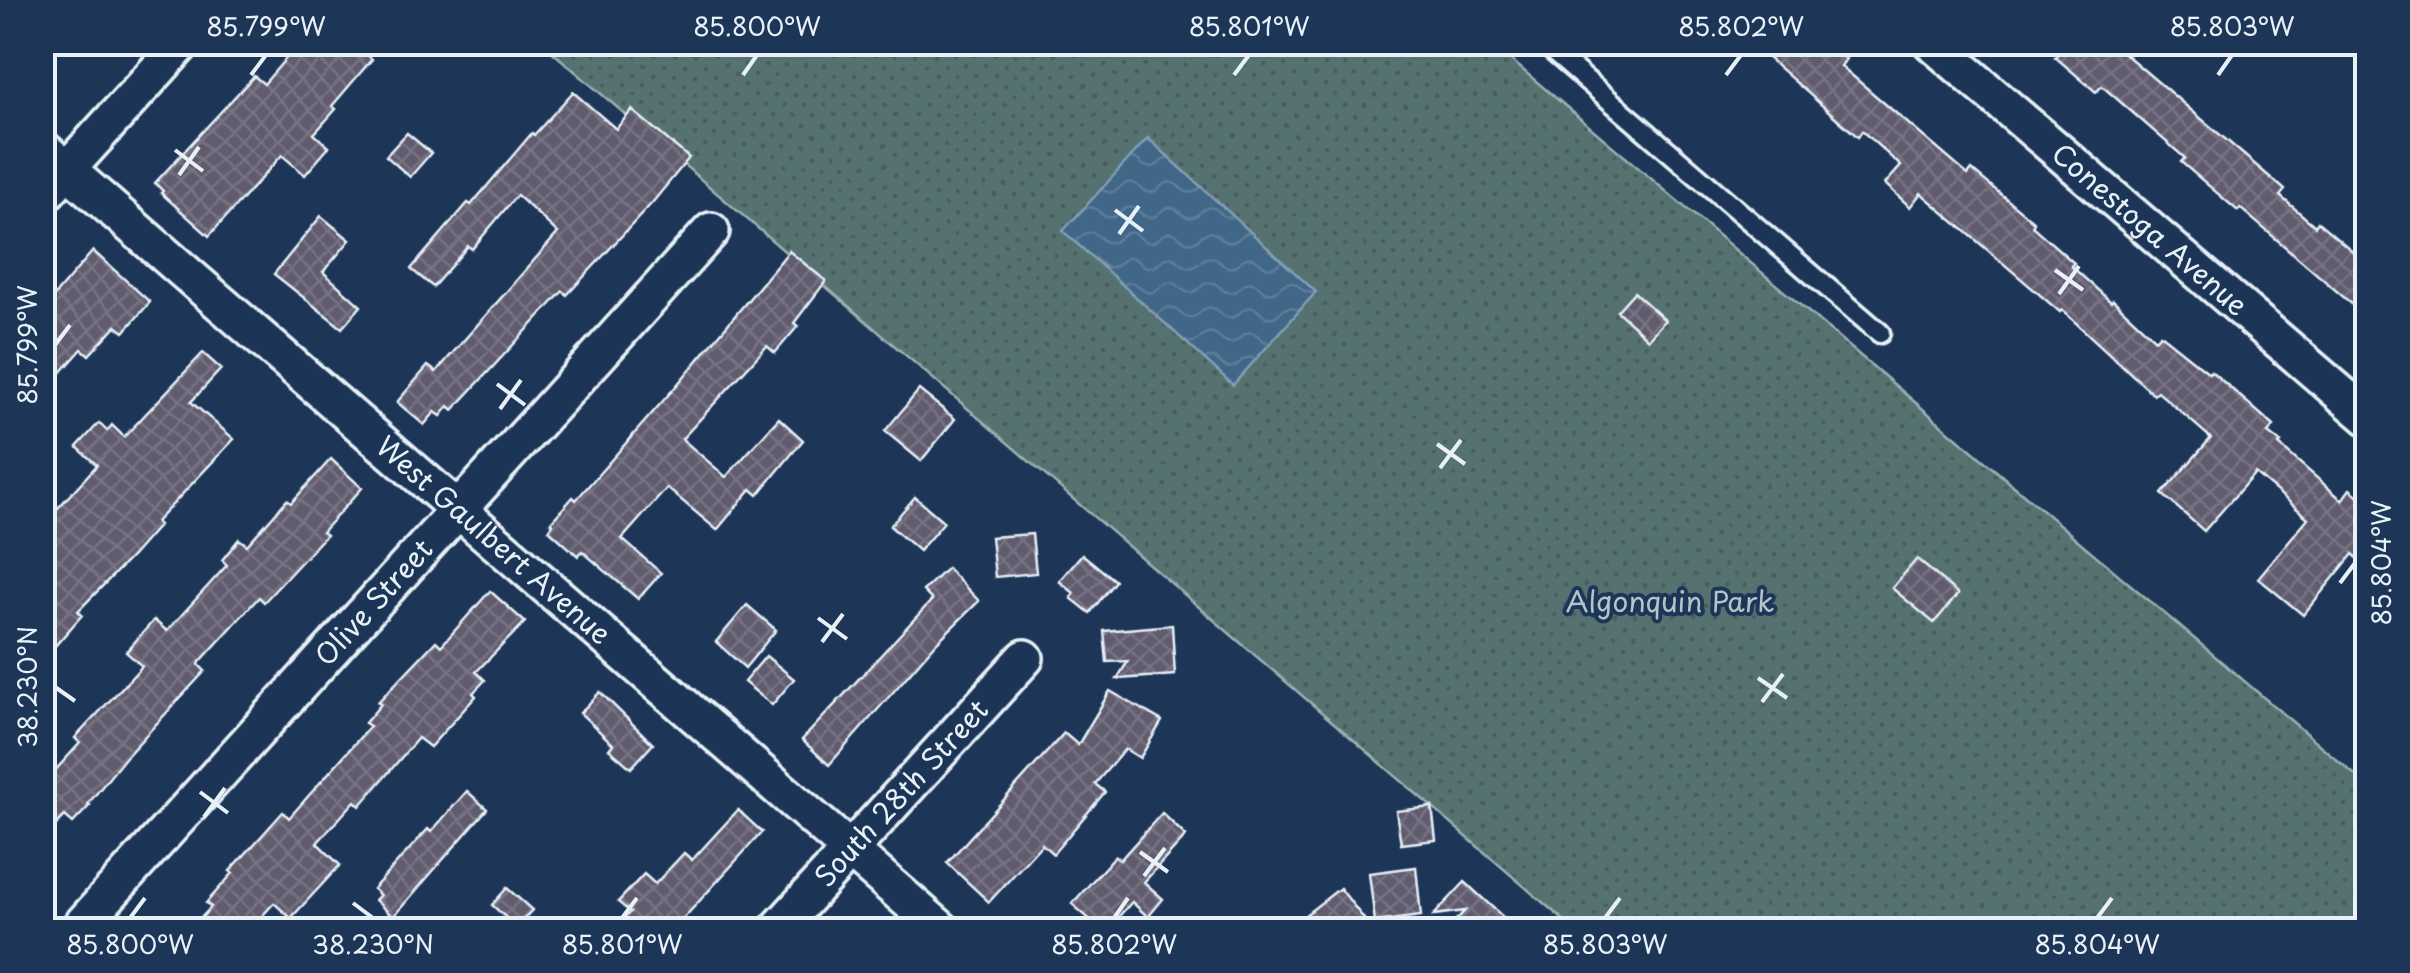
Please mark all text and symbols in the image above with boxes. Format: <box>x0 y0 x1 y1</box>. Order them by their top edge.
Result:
text: 85.799°W <box>206 7 326 45</box>
text: 85.800°W <box>693 7 821 45</box>
text: 85.801°W <box>1189 7 1310 45</box>
text: 85.802°W <box>1678 7 1804 45</box>
text: 85.803°W <box>2170 7 2295 45</box>
street label: Conestoga Avenue <box>2043 132 2258 325</box>
text: 85.799°W <box>8 285 46 405</box>
street label: West Gaulbert Avenue <box>367 425 622 654</box>
text: 85.804°W <box>2362 500 2400 626</box>
street label: Olive Street <box>304 528 442 675</box>
park label: Algonquin Park <box>1566 579 1774 622</box>
text: 38.230°N <box>8 626 46 748</box>
street label: South 28th Street <box>803 689 998 896</box>
text: 85.800°W <box>66 925 194 963</box>
text: 38.230°N <box>312 925 434 963</box>
text: 85.801°W <box>562 925 683 963</box>
text: 85.802°W <box>1051 925 1177 963</box>
text: 85.803°W <box>1543 925 1668 963</box>
text: 85.804°W <box>2034 925 2160 963</box>

